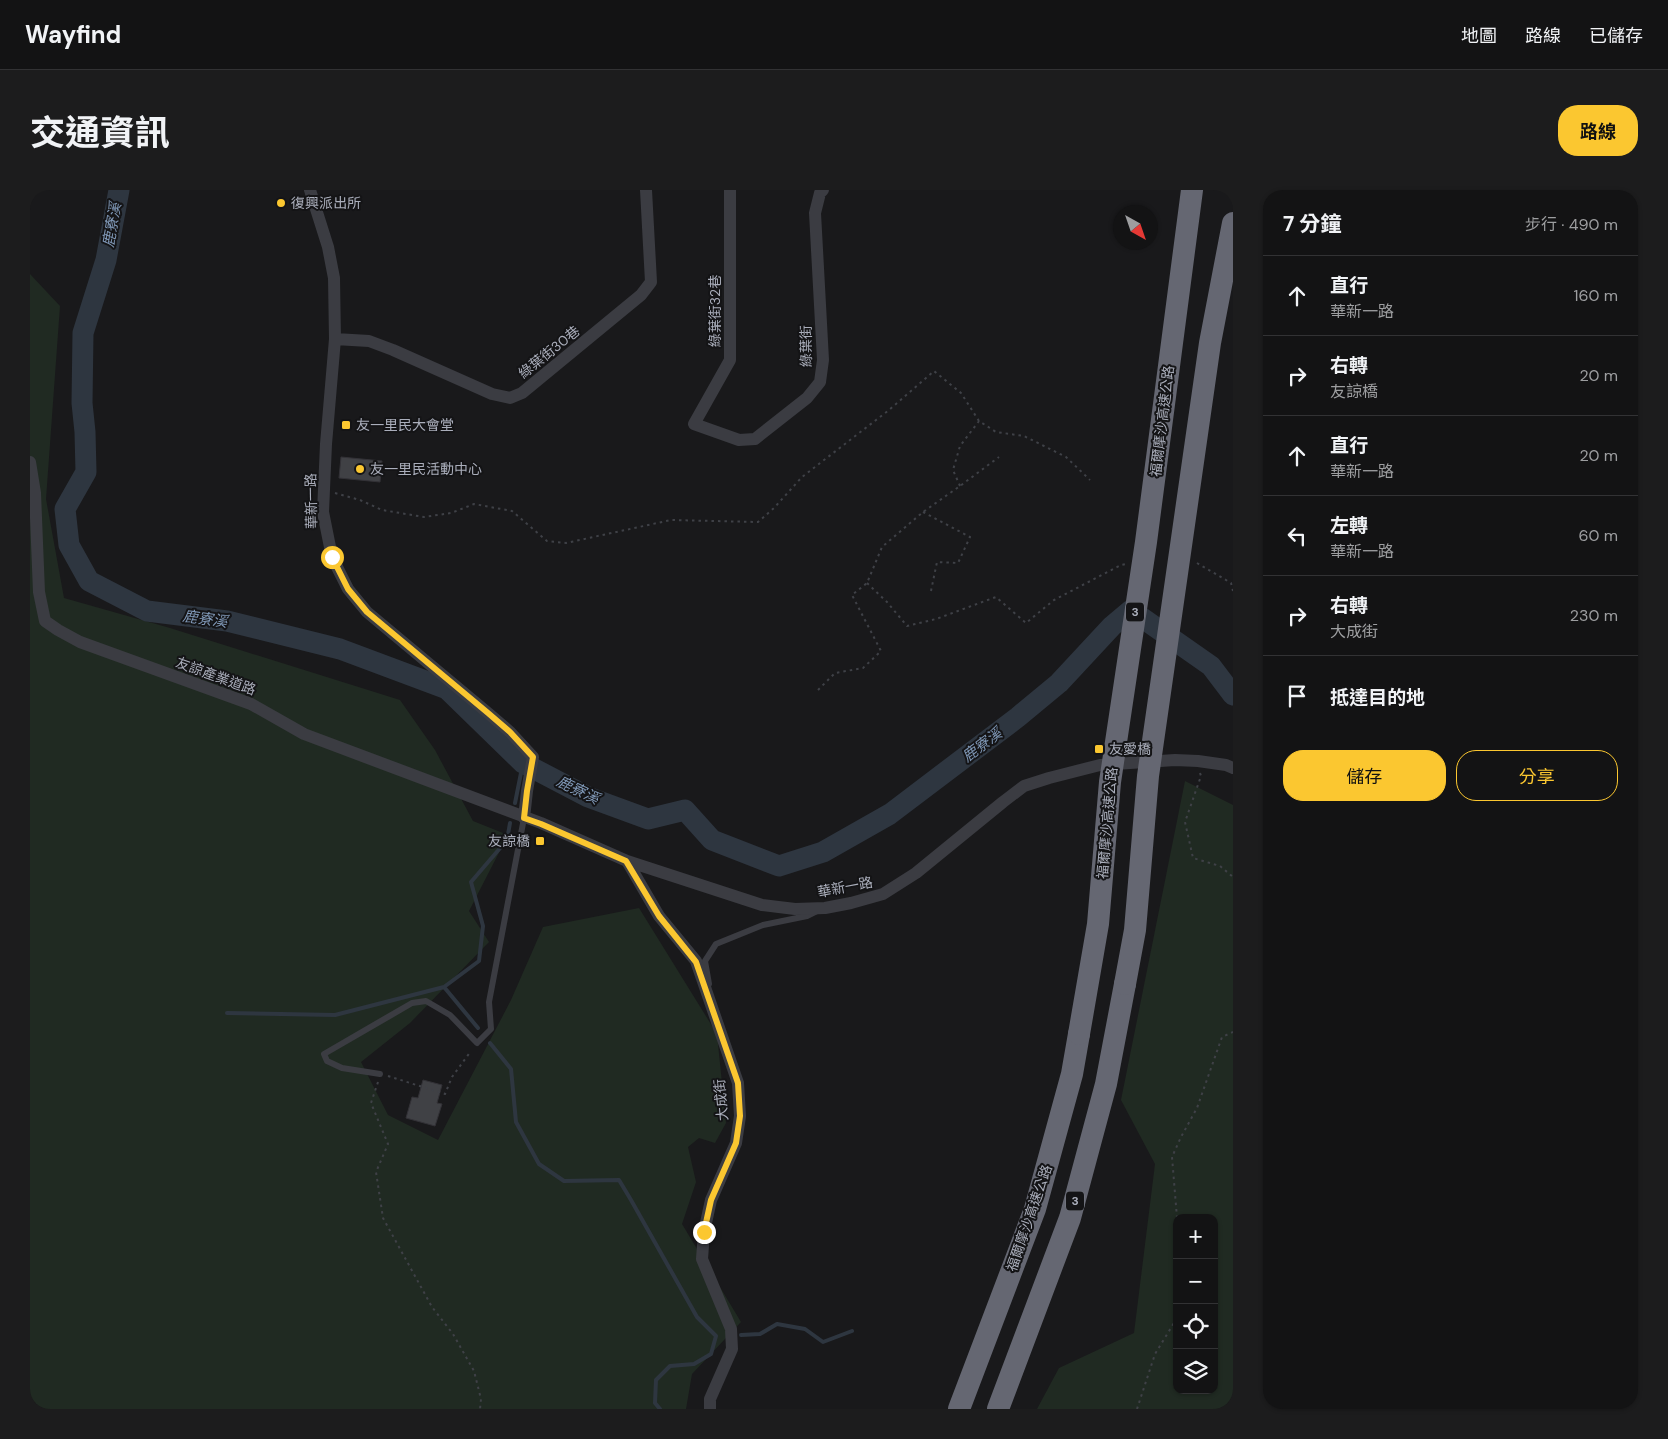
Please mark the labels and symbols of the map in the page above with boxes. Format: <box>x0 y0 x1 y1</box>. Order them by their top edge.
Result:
place label: 復興派出所 <box>291 194 361 212</box>
marker: 復興派出所 <box>275 197 287 209</box>
water label: 鹿寮溪 <box>98 199 126 249</box>
north arrow <box>1113 205 1158 250</box>
street label: 綠葉街32巷 <box>706 275 724 347</box>
street label: 綠葉街30巷 <box>515 322 583 382</box>
street label: 綠葉街 <box>797 325 815 367</box>
street label: 福爾摩沙高速公路 <box>1146 364 1178 478</box>
place label: 友一里民大會堂 <box>356 416 454 434</box>
marker: 友一里民大會堂 <box>340 419 352 431</box>
place label: 友一里民活動中心 <box>370 460 482 478</box>
marker: 友一里民活動中心 <box>354 463 366 475</box>
street label: 華新一路 <box>302 473 320 529</box>
route start <box>321 546 344 569</box>
road number: 3 <box>1126 602 1144 622</box>
water label: 鹿寮溪 <box>181 606 231 632</box>
street label: 友諒產業道路 <box>173 653 259 699</box>
water label: 鹿寮溪 <box>958 722 1008 767</box>
place label: 友愛橋 <box>1109 740 1151 758</box>
marker: 友愛橋 <box>1093 743 1105 755</box>
street label: 福爾摩沙高速公路 <box>1093 766 1121 880</box>
water label: 鹿寮溪 <box>553 771 604 810</box>
place label: 友諒橋 <box>488 832 530 850</box>
marker: 友諒橋 <box>534 835 546 847</box>
street label: 華新一路 <box>816 873 874 901</box>
street label: 大成街 <box>710 1078 732 1122</box>
street label: 福爾摩沙高速公路 <box>1002 1162 1056 1274</box>
road number: 3 <box>1066 1191 1084 1210</box>
route end <box>693 1221 716 1244</box>

